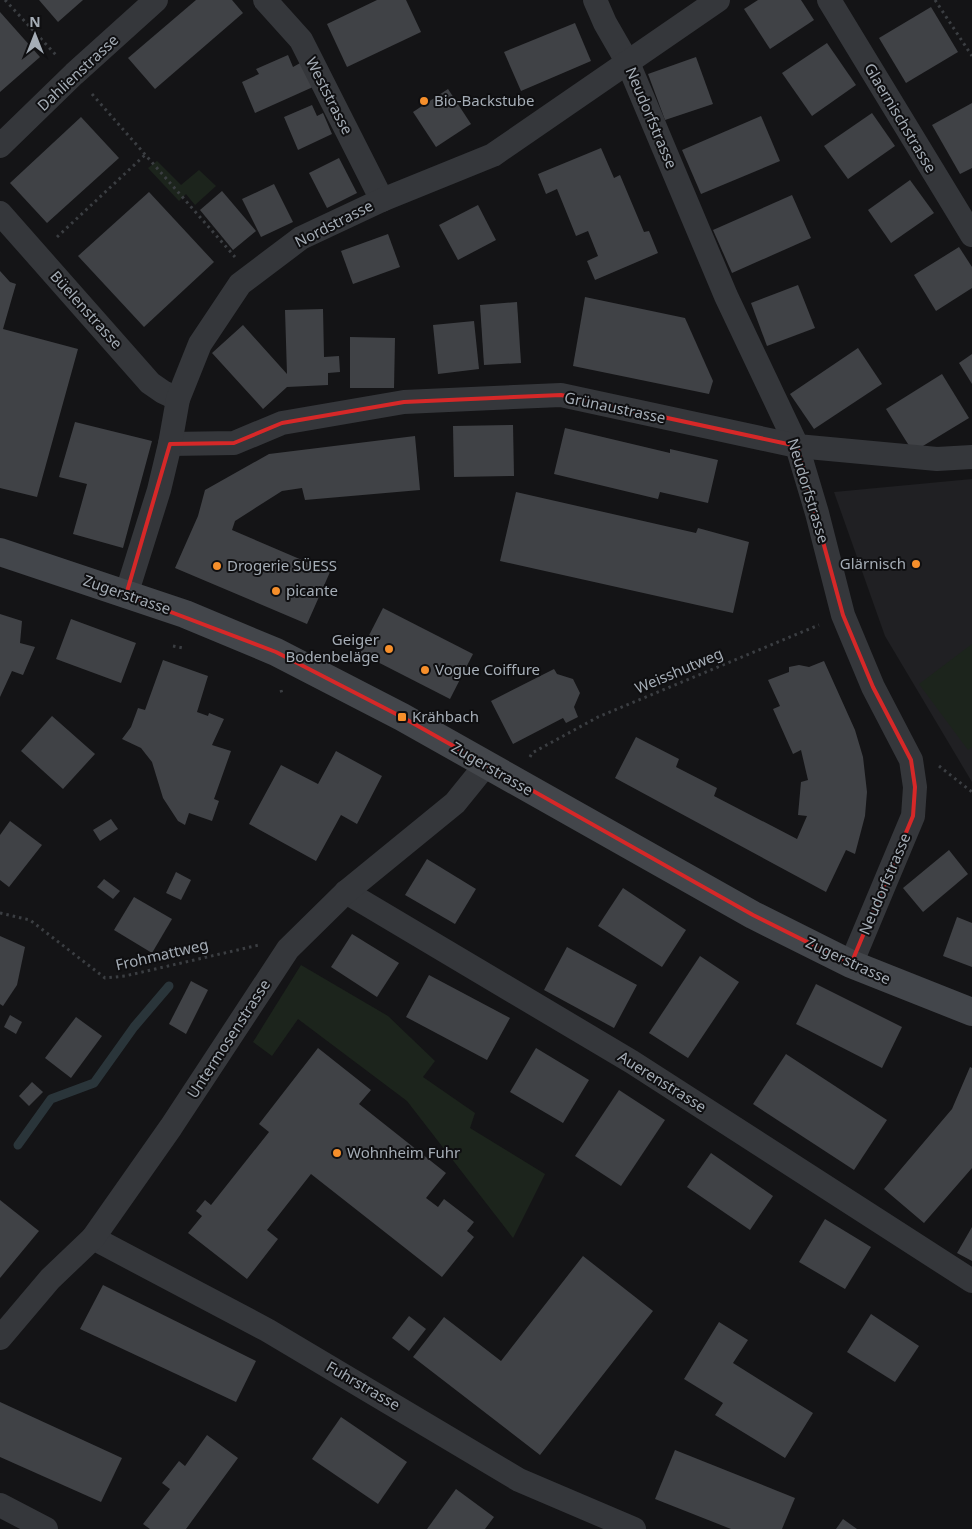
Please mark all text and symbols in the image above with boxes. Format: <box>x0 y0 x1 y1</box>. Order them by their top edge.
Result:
north arrow <box>10 10 60 60</box>
text: N <box>29 12 41 31</box>
street label: Dahlienstrasse <box>33 30 122 115</box>
street label: Weststrasse <box>302 53 358 138</box>
street label: Glaernischstrasse <box>860 59 941 176</box>
street label: Neudorfstrasse <box>622 64 682 171</box>
place label: Bio-Backstube <box>434 90 534 110</box>
marker: Bio-Backstube <box>418 95 430 107</box>
street label: Nordstrasse <box>291 195 376 251</box>
street label: Büelenstrasse <box>46 266 127 353</box>
street label: Grünaustrasse <box>563 387 668 428</box>
street label: Neudorfstrasse <box>784 436 834 546</box>
place label: Glärnisch <box>840 553 906 573</box>
place label: Drogerie SÜESS <box>227 555 337 575</box>
marker: Glärnisch <box>910 558 922 570</box>
marker: Drogerie SÜESS <box>211 560 223 572</box>
street label: Zugerstrasse <box>81 570 174 618</box>
place label: picante <box>286 580 338 600</box>
marker: picante <box>270 585 282 597</box>
place label: Geiger Bodenbeläge <box>286 629 379 666</box>
marker: Geiger Bodenbeläge <box>383 643 395 655</box>
street label: Weisshutweg <box>632 643 726 698</box>
place label: Vogue Coiffure <box>435 659 540 679</box>
marker: Vogue Coiffure <box>419 664 431 676</box>
place label: Krähbach <box>412 706 479 726</box>
marker: Krähbach <box>396 711 408 723</box>
street label: Zugerstrasse <box>448 737 537 800</box>
street label: Neudorfstrasse <box>854 830 914 937</box>
street label: Zugerstrasse <box>803 932 894 988</box>
street label: Frohmattweg <box>113 934 210 974</box>
street label: Untermosenstrasse <box>182 975 274 1102</box>
street label: Auerenstrasse <box>615 1046 711 1116</box>
place label: Wohnheim Fuhr <box>347 1142 460 1162</box>
marker: Wohnheim Fuhr <box>331 1147 343 1159</box>
street label: Fuhrstrasse <box>323 1356 404 1414</box>

